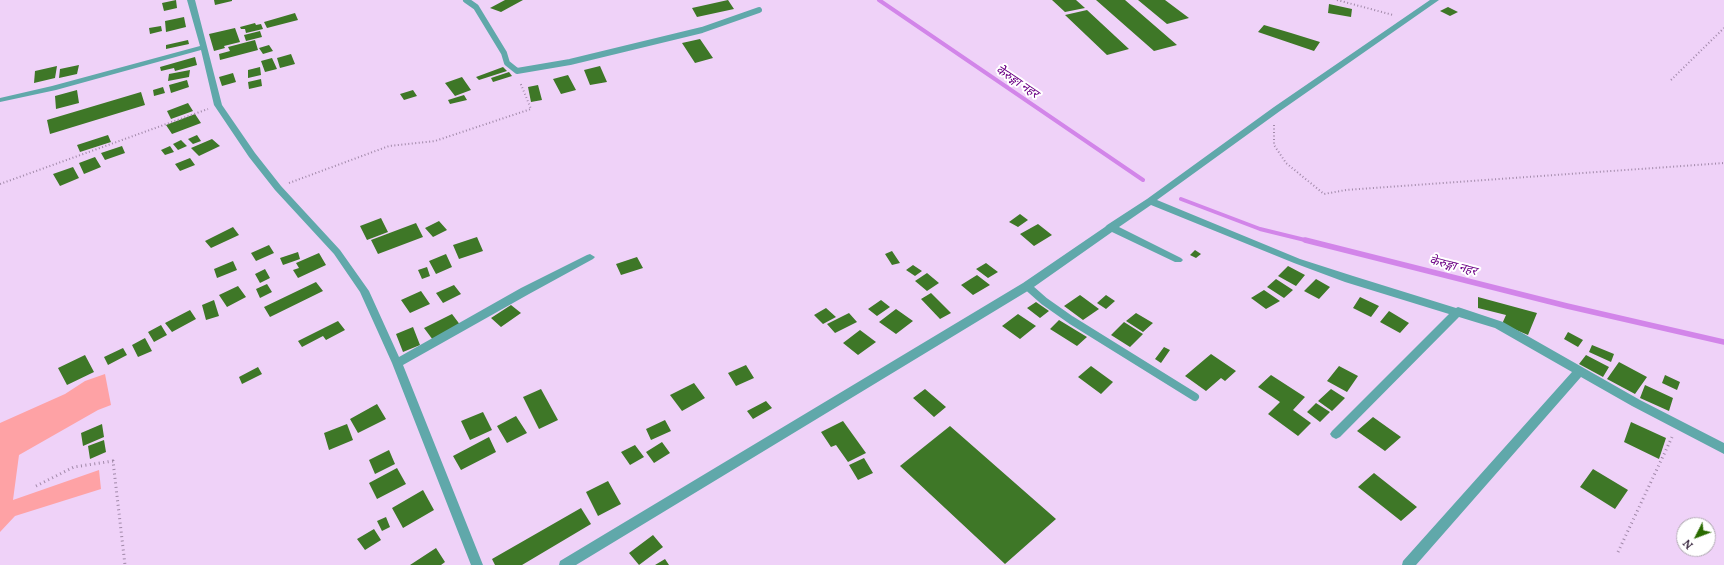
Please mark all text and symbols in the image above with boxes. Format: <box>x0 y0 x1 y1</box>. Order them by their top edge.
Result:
water label: केेरुङ्गा नहर <box>993 63 1041 101</box>
water label: केरुङ्गा नहर <box>1428 253 1478 279</box>
north arrow <box>1676 517 1716 557</box>
text: N <box>1680 537 1696 552</box>

